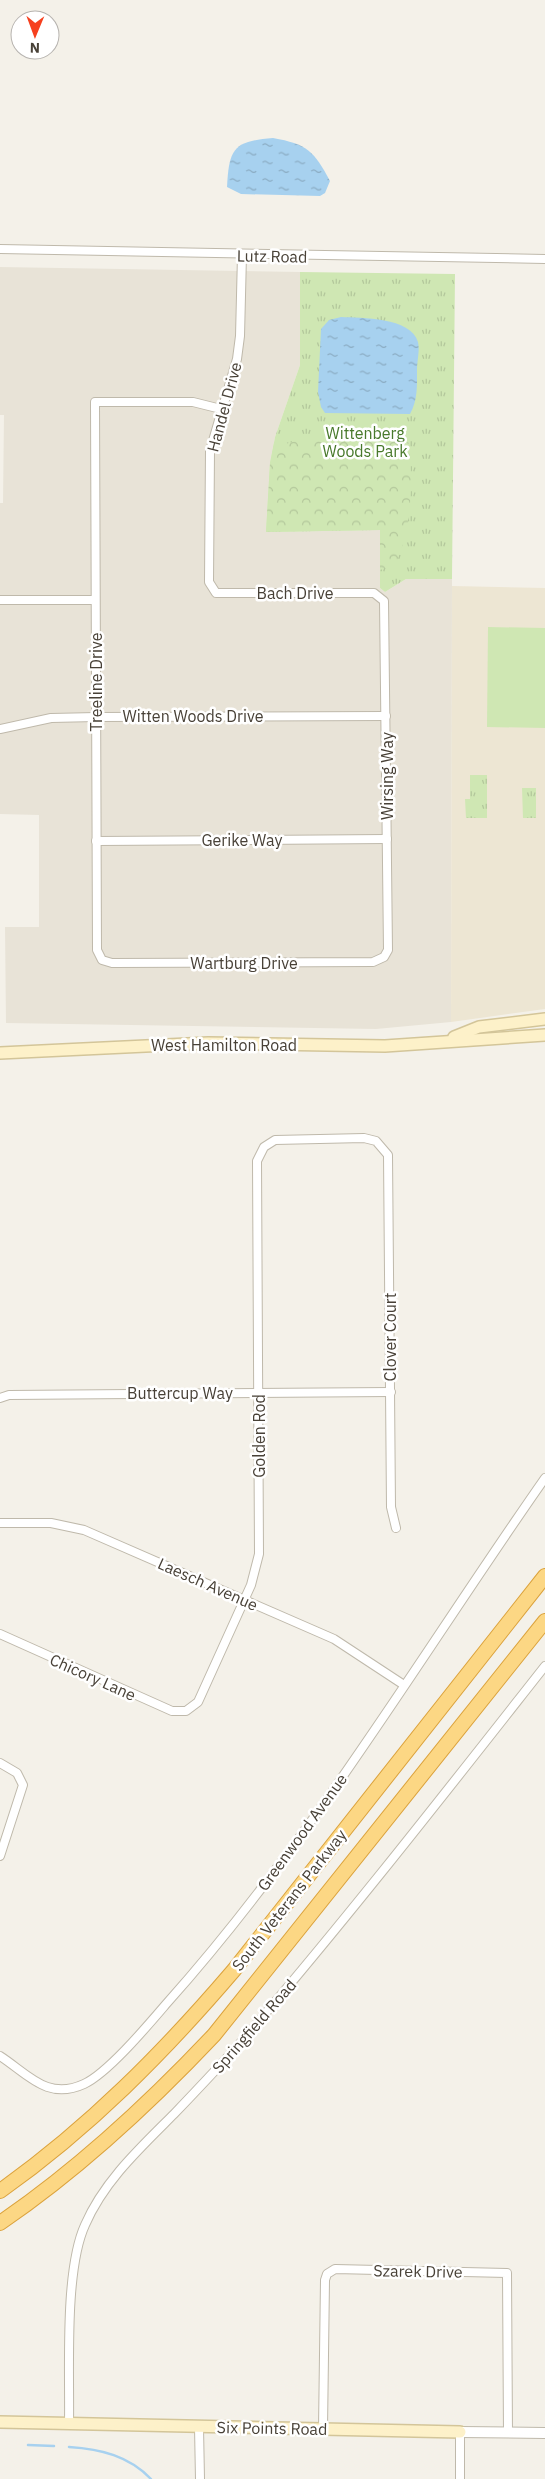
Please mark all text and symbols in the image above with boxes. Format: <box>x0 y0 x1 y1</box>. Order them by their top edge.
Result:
north arrow <box>10 10 60 60</box>
text: N <box>30 39 40 57</box>
street label: Lutz Road <box>237 245 307 267</box>
street label: Handel Drive <box>202 360 246 454</box>
park label: Wittenberg Woods Park <box>322 423 408 461</box>
street label: Bach Drive <box>256 583 334 603</box>
street label: Treeline Drive <box>86 632 106 731</box>
street label: Witten Woods Drive <box>123 706 264 726</box>
street label: Wirsing Way <box>377 732 397 820</box>
street label: Gerike Way <box>201 830 283 850</box>
street label: Wartburg Drive <box>190 953 298 973</box>
street label: West Hamilton Road <box>151 1035 297 1055</box>
street label: Clover Court <box>380 1293 400 1381</box>
street label: Buttercup Way <box>127 1383 233 1403</box>
street label: Golden Rod <box>249 1394 269 1478</box>
street label: Laesch Avenue <box>155 1553 261 1615</box>
street label: Chicory Lane <box>47 1649 139 1705</box>
street label: Greenwood Avenue <box>253 1769 351 1895</box>
street label: South Veterans Parkway <box>227 1825 351 1975</box>
street label: Springfield Road <box>208 1975 300 2077</box>
street label: Szarek Drive <box>373 2260 463 2282</box>
street label: Six Points Road <box>217 2417 327 2439</box>

